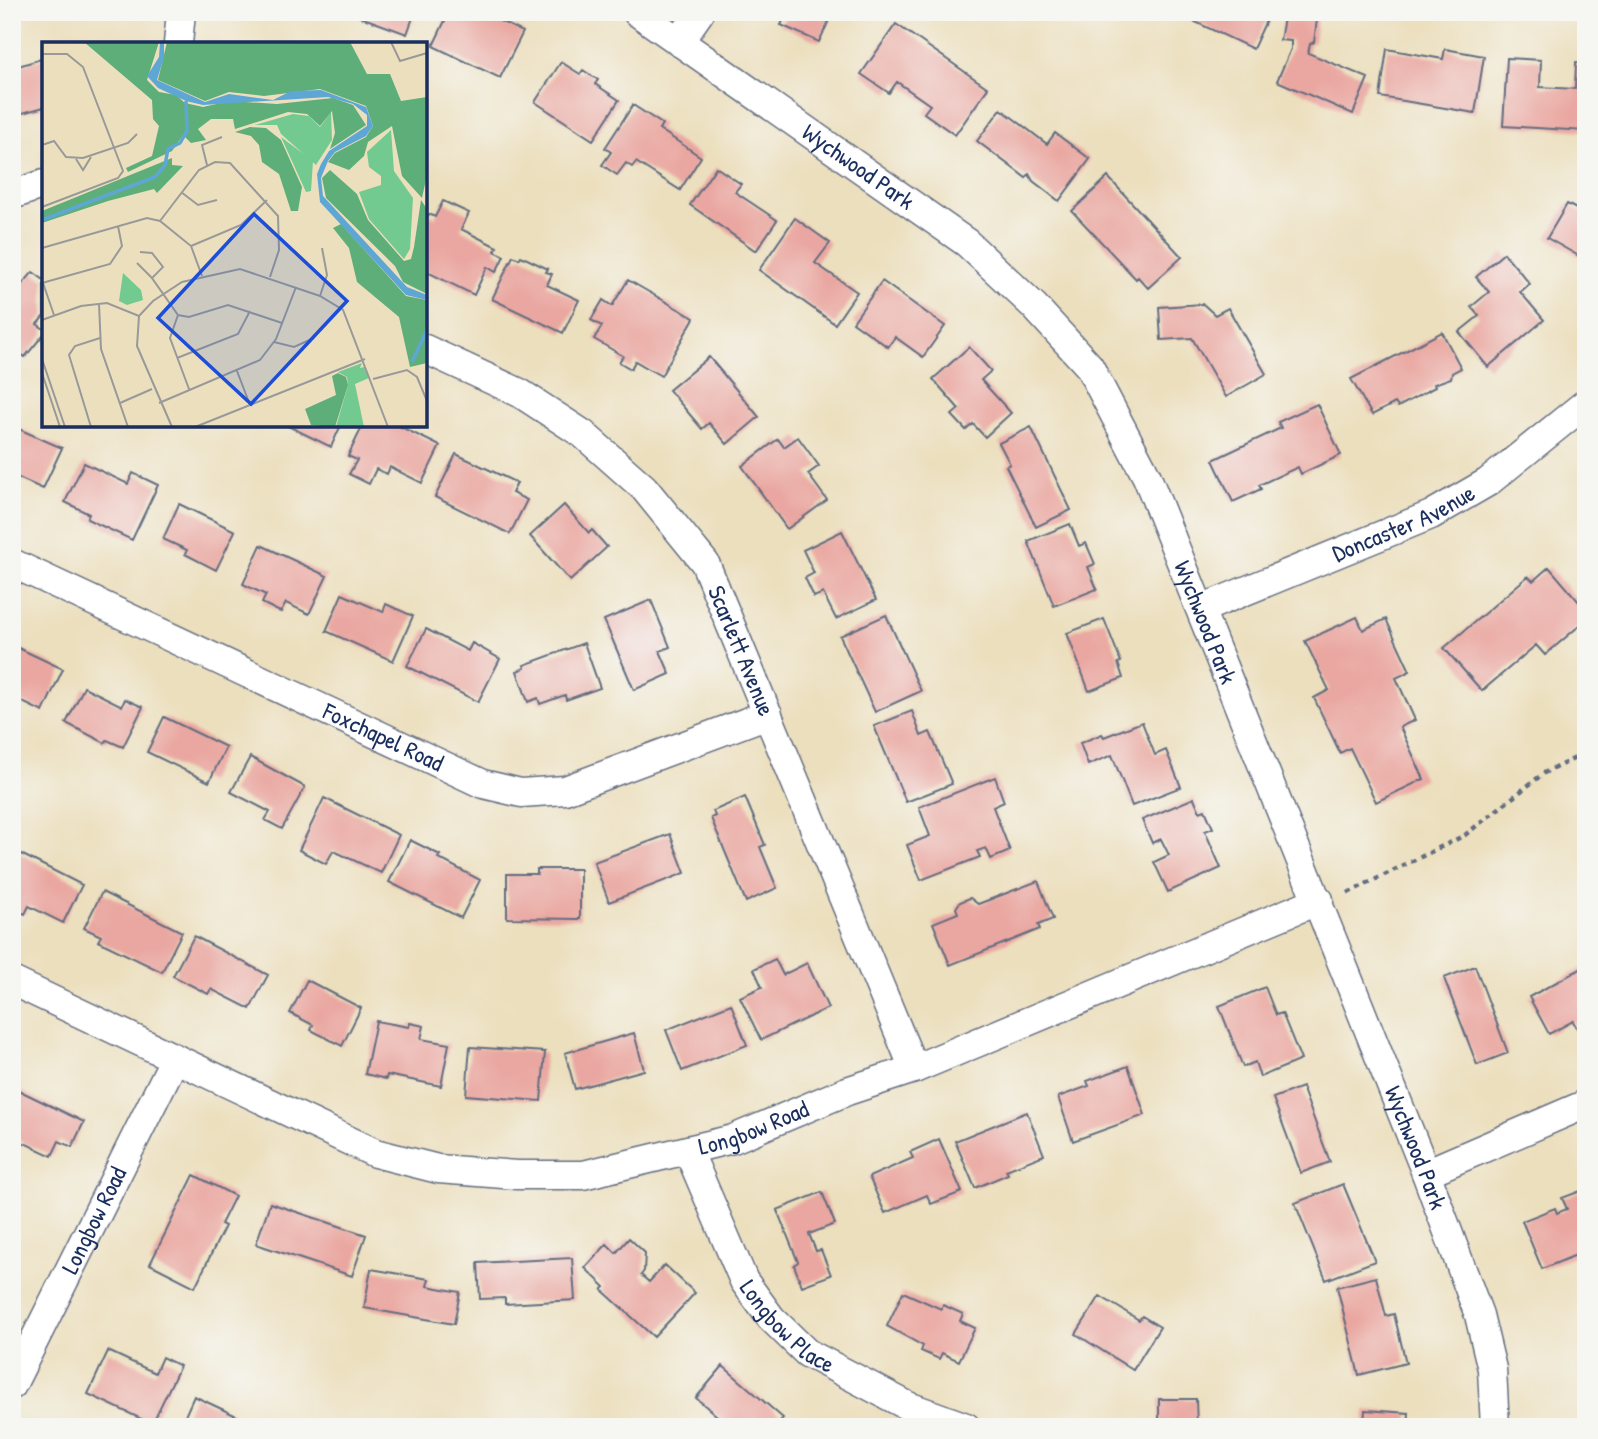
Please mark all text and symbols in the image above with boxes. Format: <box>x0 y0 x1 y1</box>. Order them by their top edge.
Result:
inset map <box>42 42 427 427</box>
street label: Wychwood Park <box>796 116 921 216</box>
street label: Doncaster Avenue <box>1327 476 1481 569</box>
street label: Wychwood Park <box>1167 556 1245 688</box>
street label: Scarlett Avenue <box>701 581 783 721</box>
street label: Foxchapel Road <box>317 694 449 778</box>
street label: Wychwood Park <box>1378 1081 1455 1214</box>
street label: Longbow Road <box>695 1092 813 1162</box>
street label: Longbow Road <box>53 1161 133 1279</box>
street label: Longbow Place <box>733 1273 841 1380</box>

